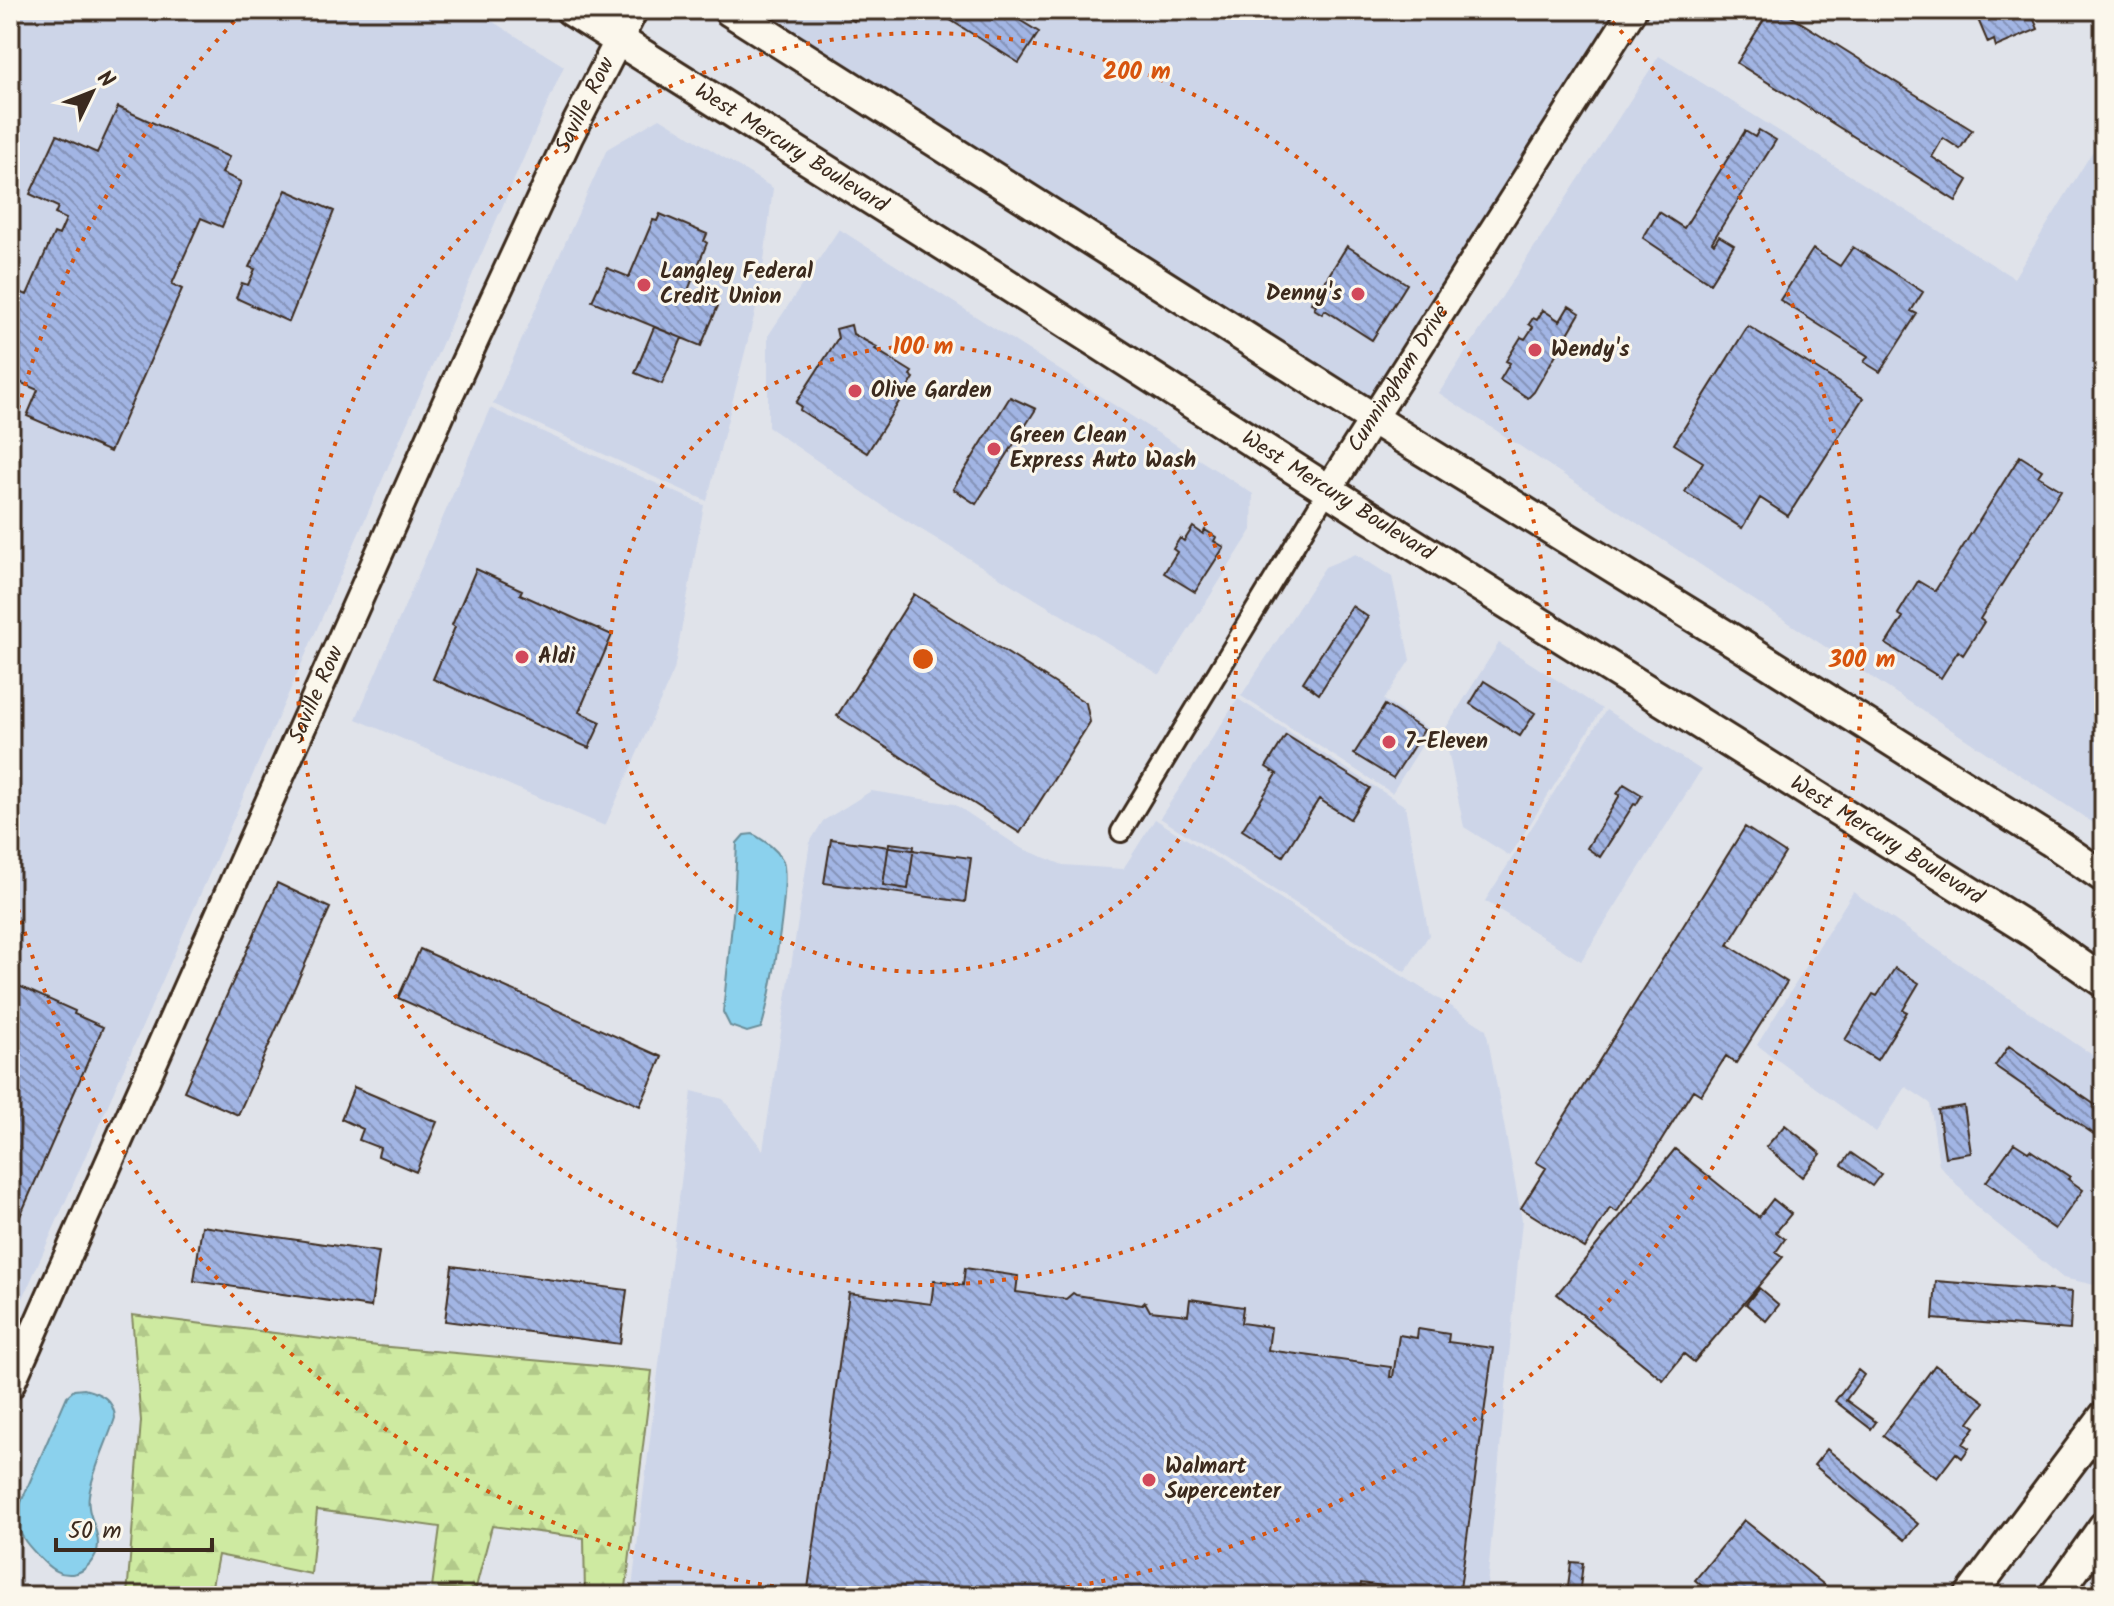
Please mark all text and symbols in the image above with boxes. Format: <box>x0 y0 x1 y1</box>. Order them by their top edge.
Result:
street label: Saville Row <box>546 51 625 159</box>
north arrow <box>52 52 132 132</box>
text: 200 m <box>1103 53 1171 92</box>
text: N <box>87 63 122 97</box>
street label: West Mercury Boulevard <box>687 74 896 223</box>
place label: Langley Federal Credit Union <box>660 255 813 315</box>
marker: Langley Federal Credit Union <box>635 276 653 294</box>
place label: Denny's <box>1266 277 1343 312</box>
marker: Denny's <box>1349 285 1367 303</box>
street label: Cunningham Drive <box>1339 298 1459 459</box>
text: 100 m <box>893 328 953 367</box>
place label: Wendy's <box>1551 333 1630 368</box>
marker: Wendy's <box>1526 341 1544 359</box>
place label: Olive Garden <box>871 374 992 409</box>
marker: Olive Garden <box>846 382 864 400</box>
place label: Green Clean Express Auto Wash <box>1010 419 1196 479</box>
street label: West Mercury Boulevard <box>1234 421 1442 571</box>
marker: Green Clean Express Auto Wash <box>985 440 1003 458</box>
street label: Saville Row <box>279 640 354 749</box>
place label: Aldi <box>538 640 577 675</box>
text: 300 m <box>1828 641 1895 680</box>
centre of rings <box>909 645 937 673</box>
marker: Aldi <box>513 648 531 666</box>
place label: 7-Eleven <box>1405 725 1488 760</box>
marker: 7-Eleven <box>1380 733 1398 751</box>
street label: West Mercury Boulevard <box>1783 766 1991 915</box>
place label: Walmart Supercenter <box>1165 1450 1282 1510</box>
marker: Walmart Supercenter <box>1140 1471 1158 1489</box>
scale bar <box>56 1502 212 1552</box>
text: 50 m <box>68 1512 122 1551</box>

